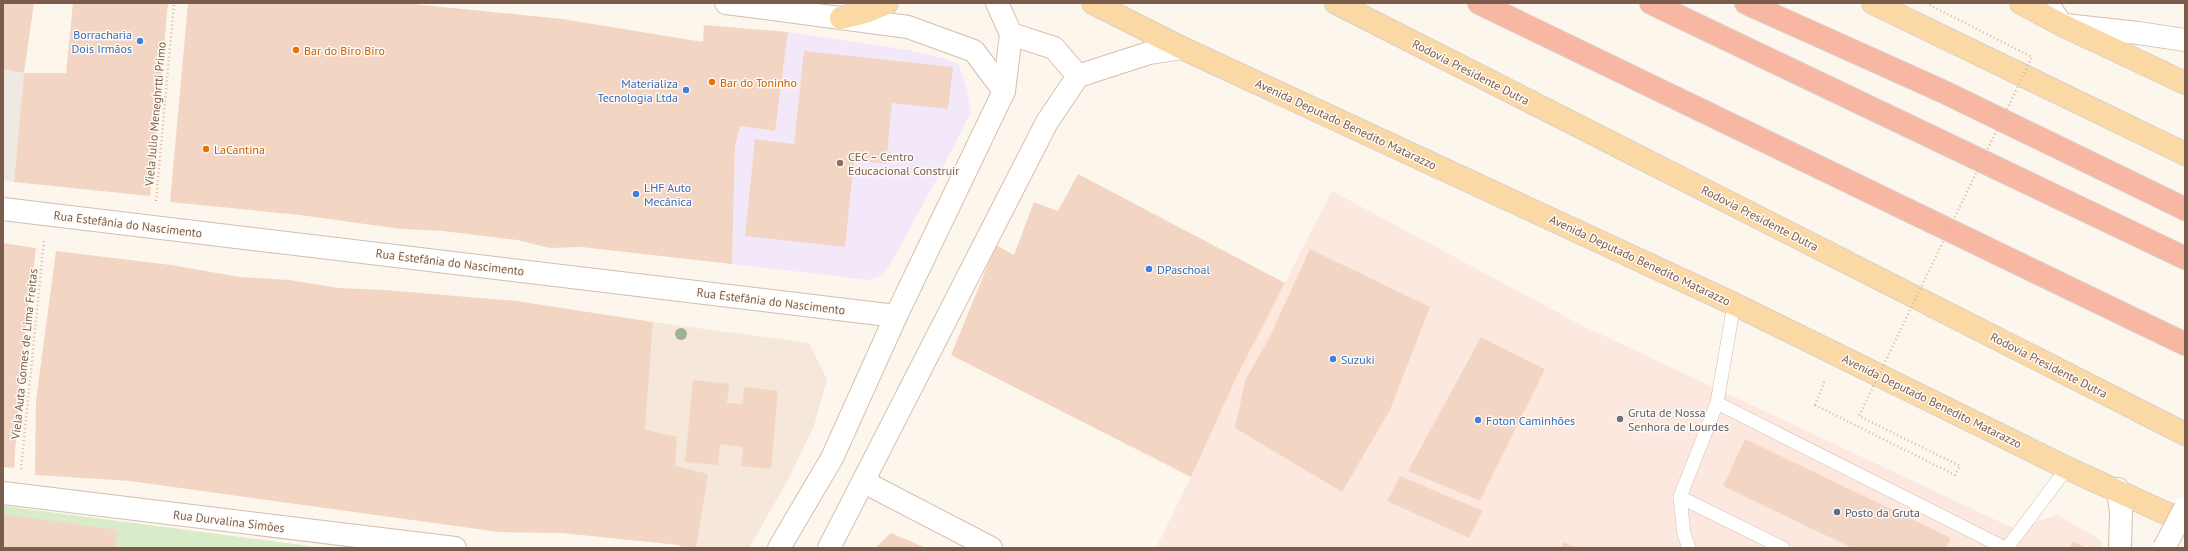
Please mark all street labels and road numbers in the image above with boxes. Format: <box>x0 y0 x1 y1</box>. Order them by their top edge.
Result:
street label: Rodovia Presidente Dutra <box>1410 36 1532 108</box>
street label: Viela Julio Meneghrtti Primo <box>141 41 169 188</box>
street label: Avenida Deputado Benedito Matarazzo <box>1253 75 1439 173</box>
street label: Rodovia Presidente Dutra <box>1699 182 1821 254</box>
street label: Rua Estefânia do Nascimento <box>53 207 203 241</box>
street label: Avenida Deputado Benedito Matarazzo <box>1547 211 1733 309</box>
street label: Rua Estefânia do Nascimento <box>375 245 525 279</box>
street label: Viela Auta Gomes de Lima Freitas <box>7 268 40 441</box>
street label: Rua Estefânia do Nascimento <box>696 284 846 318</box>
street label: Rodovia Presidente Dutra <box>1988 329 2110 401</box>
street label: Avenida Deputado Benedito Matarazzo <box>1840 351 2024 451</box>
street label: Rua Durvalina Simões <box>172 507 286 535</box>

